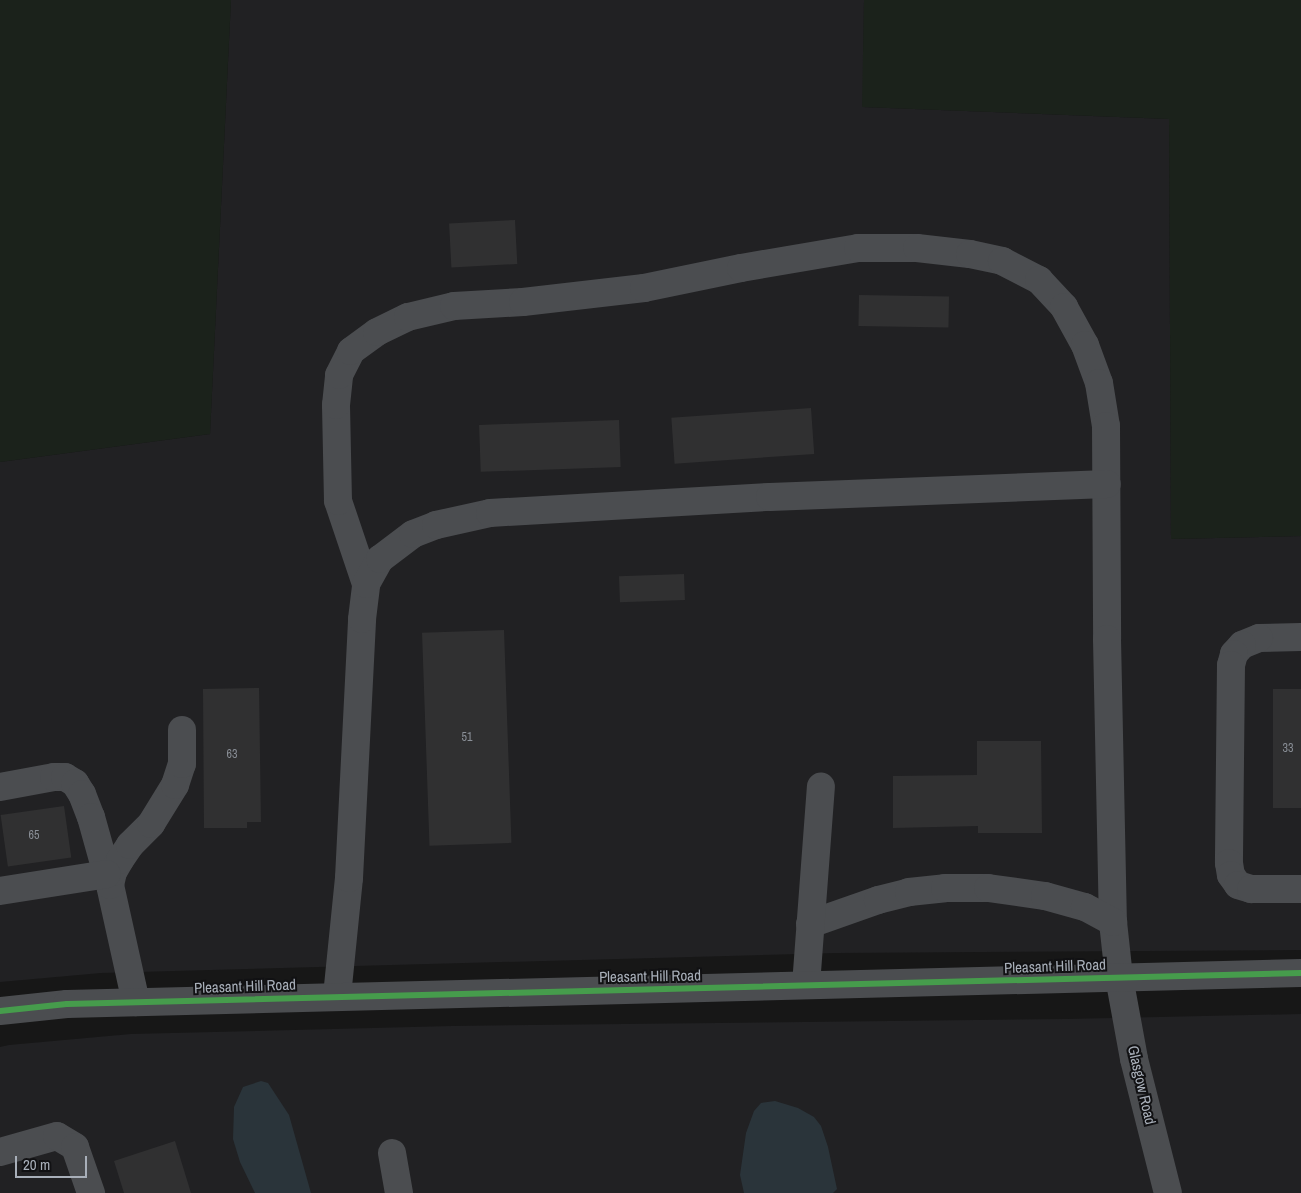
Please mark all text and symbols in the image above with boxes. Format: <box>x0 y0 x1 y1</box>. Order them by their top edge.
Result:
house number: 51 <box>462 731 472 745</box>
house number: 33 <box>1283 742 1293 756</box>
house number: 63 <box>227 748 237 762</box>
house number: 65 <box>29 829 39 843</box>
street label: Pleasant Hill Road <box>1004 955 1106 977</box>
street label: Pleasant Hill Road <box>599 966 701 986</box>
street label: Pleasant Hill Road <box>194 975 296 997</box>
street label: Glasgow Road <box>1124 1044 1160 1126</box>
scale bar <box>18 1146 90 1178</box>
text: 20 m <box>23 1154 50 1175</box>

